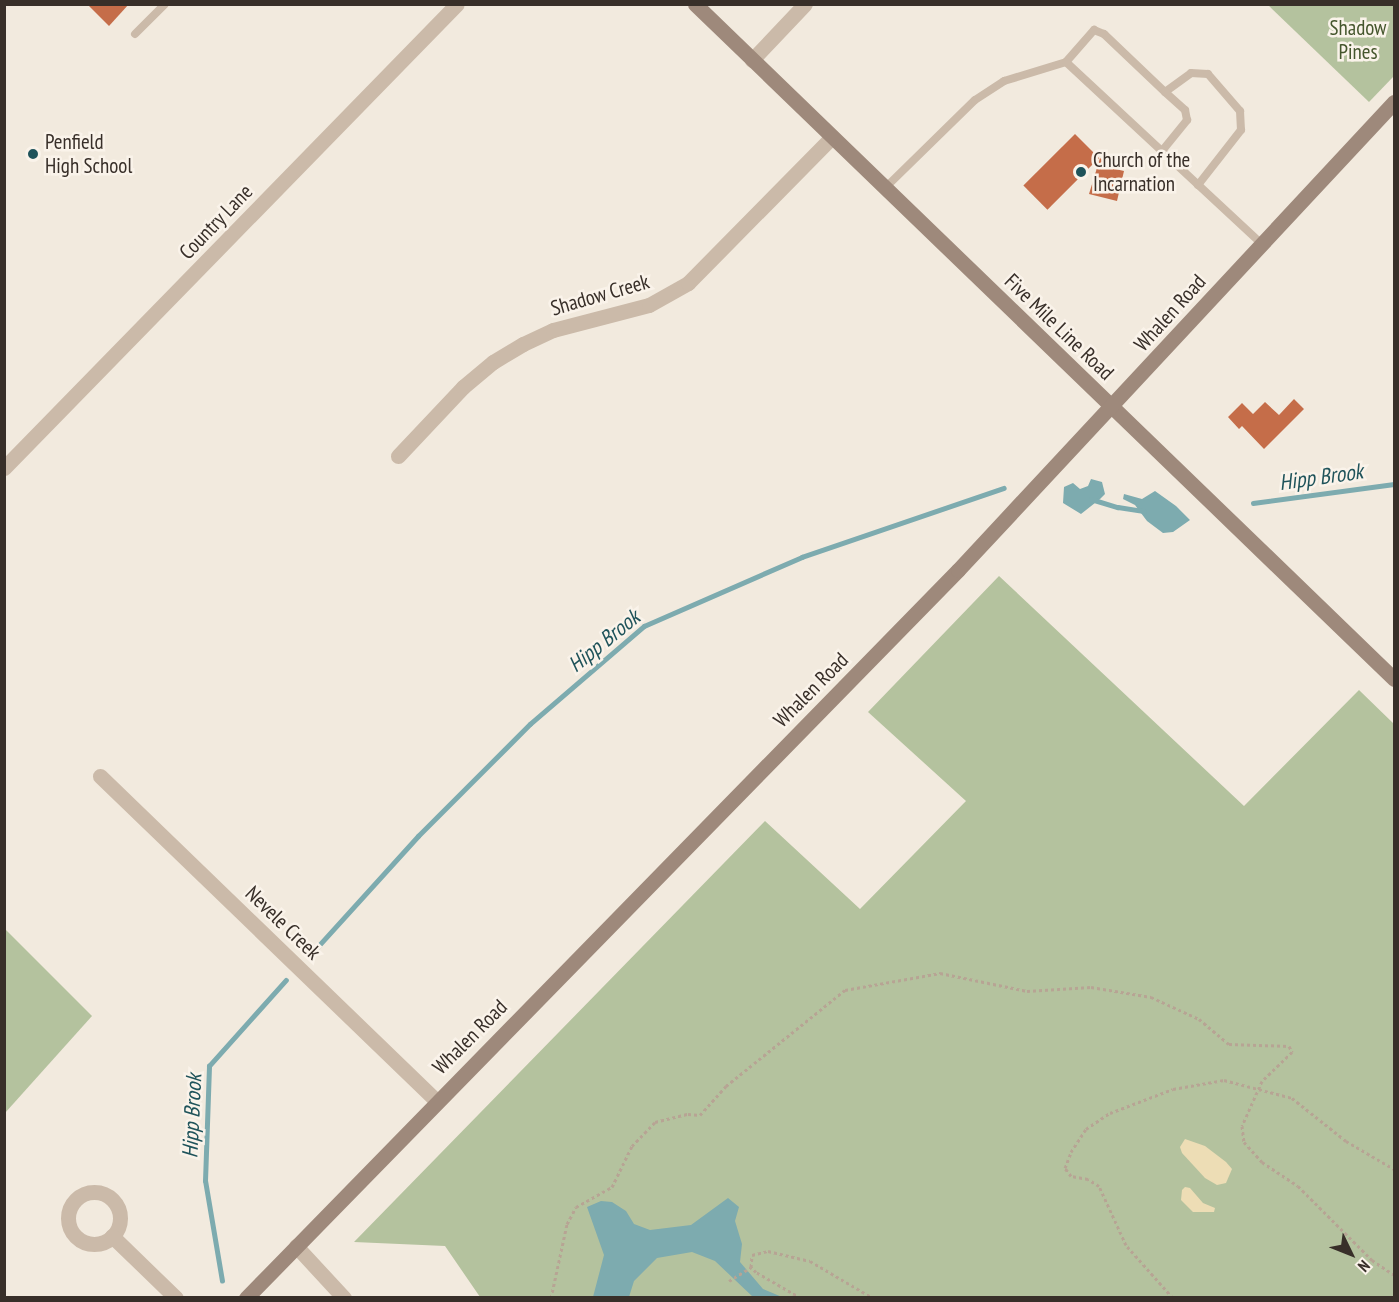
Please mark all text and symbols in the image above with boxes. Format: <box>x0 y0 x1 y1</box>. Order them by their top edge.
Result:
park label: Shadow Pines <box>1330 15 1386 65</box>
place label: Penfield High School <box>45 129 132 179</box>
marker: Penfield High School <box>26 147 40 161</box>
place label: Church of the Incarnation <box>1093 147 1190 197</box>
marker: Church of the Incarnation <box>1074 165 1088 179</box>
street label: Country Lane <box>174 179 258 265</box>
street label: Shadow Creek <box>548 269 652 321</box>
street label: Five Mile Line Road <box>999 269 1119 385</box>
street label: Whalen Road <box>1129 269 1211 357</box>
water label: Hipp Brook <box>1277 458 1365 496</box>
water label: Hipp Brook <box>563 604 645 678</box>
street label: Whalen Road <box>769 648 853 732</box>
street label: Nevele Creek <box>240 881 326 965</box>
street label: Whalen Road <box>428 995 512 1079</box>
water label: Hipp Brook <box>177 1073 207 1159</box>
north arrow <box>1321 1224 1381 1284</box>
text: N <box>1354 1256 1374 1276</box>

